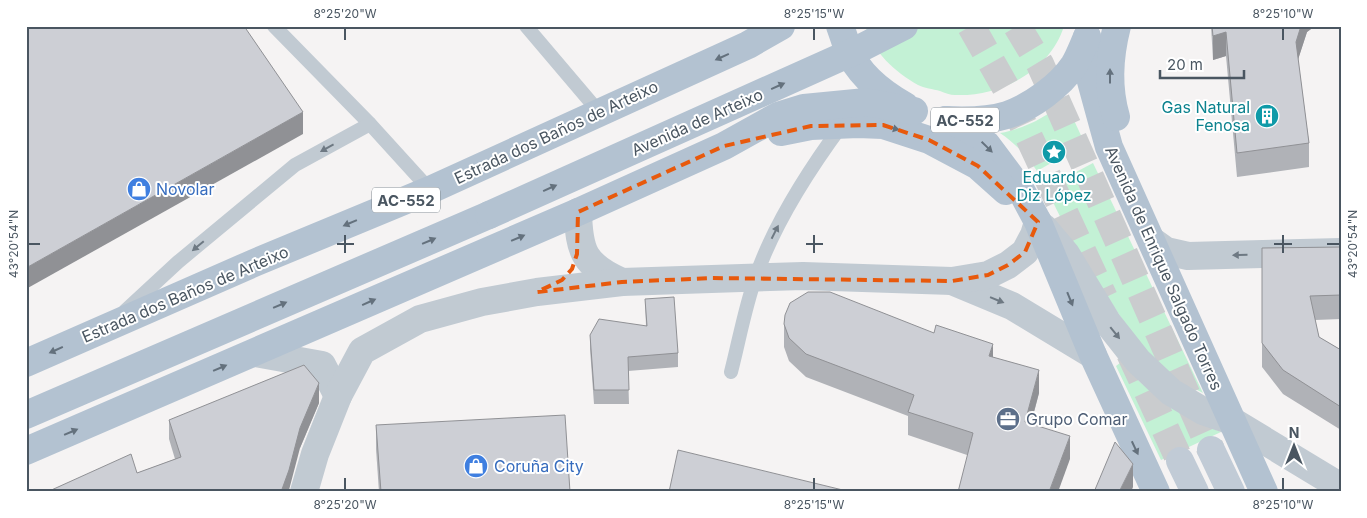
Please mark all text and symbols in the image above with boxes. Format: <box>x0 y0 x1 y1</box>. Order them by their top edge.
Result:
text: 8°25'20"W <box>313 6 377 21</box>
text: 8°25'15"W <box>784 6 844 21</box>
text: 8°25'10"W <box>1253 6 1314 21</box>
scale bar <box>1160 48 1243 80</box>
one-way arrow <box>715 53 729 61</box>
text: 20 m <box>1167 55 1203 74</box>
one-way arrow <box>1106 68 1114 84</box>
street label: Estrada dos Baños de Arteixo <box>451 76 661 188</box>
one-way arrow <box>771 81 785 89</box>
street label: Avenida de Arteixo <box>628 84 766 160</box>
place label: Gas Natural Fenosa <box>1162 97 1250 135</box>
building icon: Gas Natural Fenosa <box>1254 103 1280 129</box>
road number: AC-552 <box>931 108 999 132</box>
one-way arrow <box>885 124 900 132</box>
place icon: Eduardo Diz López <box>1041 139 1067 165</box>
one-way arrow <box>980 141 992 153</box>
one-way arrow <box>320 143 334 152</box>
street label: Avenida de Enrique Salgado Torres <box>1101 143 1227 393</box>
place label: Eduardo Diz López <box>1016 167 1092 205</box>
shop icon: Novolar <box>126 176 152 202</box>
place label: Novolar <box>156 179 215 199</box>
one-way arrow <box>543 183 557 191</box>
road number: AC-552 <box>372 188 440 212</box>
text: 43°20'54"N <box>6 210 21 278</box>
text: 43°20'54"N <box>1345 210 1360 278</box>
one-way arrow <box>343 220 357 228</box>
one-way arrow <box>771 225 779 240</box>
one-way arrow <box>511 233 525 241</box>
one-way arrow <box>422 236 436 244</box>
one-way arrow <box>192 240 205 251</box>
street label: Estrada dos Baños de Arteixo <box>79 241 291 347</box>
one-way arrow <box>1231 251 1247 259</box>
one-way arrow <box>1066 292 1074 306</box>
one-way arrow <box>990 296 1005 304</box>
one-way arrow <box>362 298 376 306</box>
one-way arrow <box>273 301 287 309</box>
one-way arrow <box>1110 326 1121 339</box>
one-way arrow <box>49 346 63 354</box>
one-way arrow <box>213 363 227 371</box>
office icon: Grupo Comar <box>995 406 1021 432</box>
place label: Grupo Comar <box>1026 409 1128 429</box>
north arrow <box>1270 420 1320 470</box>
text: N <box>1289 424 1299 441</box>
one-way arrow <box>64 427 78 435</box>
one-way arrow <box>1132 441 1140 455</box>
shop icon: Coruña City <box>463 453 489 479</box>
place label: Coruña City <box>494 456 584 476</box>
text: 8°25'20"W <box>313 497 377 512</box>
text: 8°25'15"W <box>784 497 844 512</box>
text: 8°25'10"W <box>1253 497 1314 512</box>

